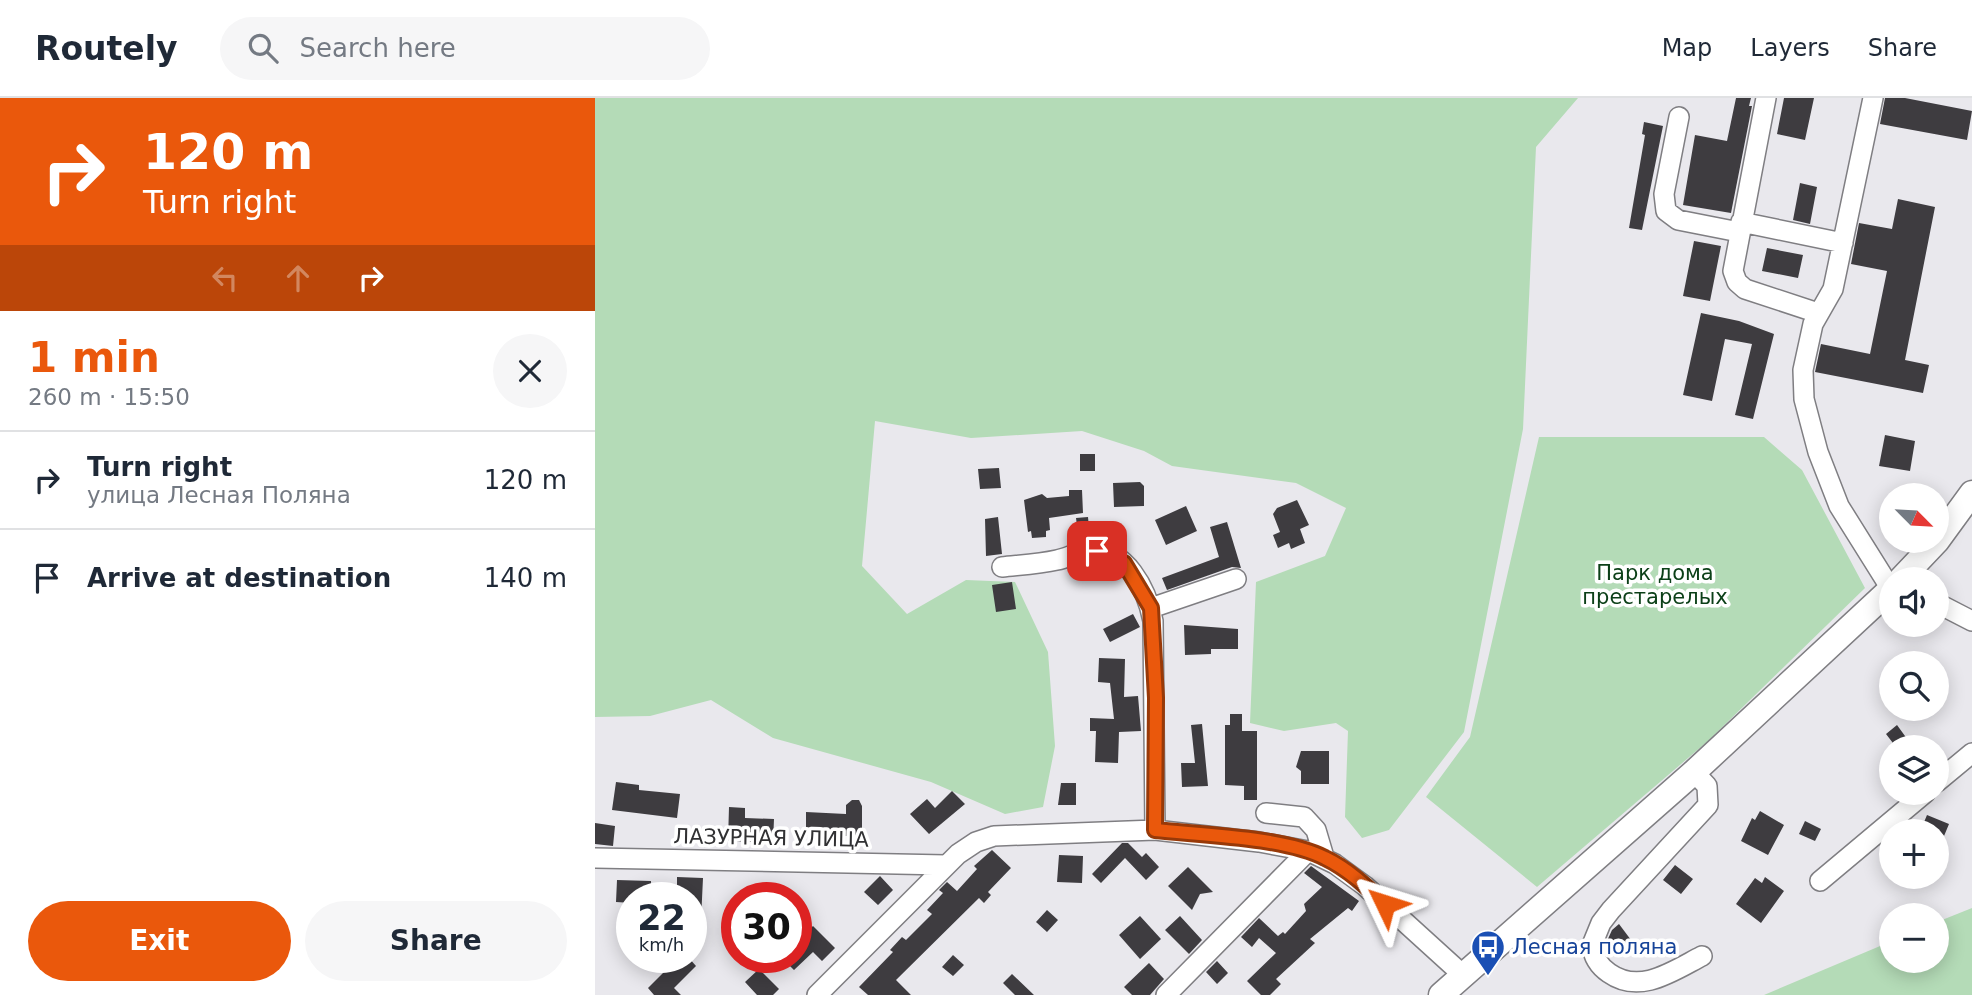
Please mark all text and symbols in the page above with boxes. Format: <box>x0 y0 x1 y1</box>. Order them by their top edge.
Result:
search box <box>220 17 710 80</box>
text: Routely <box>35 29 178 68</box>
icon: search <box>244 29 282 67</box>
text: Search here <box>300 33 456 63</box>
text: Map <box>1662 34 1712 62</box>
text: Layers <box>1750 34 1830 62</box>
text: Share <box>1868 34 1937 62</box>
text: 120 m <box>143 124 313 181</box>
icon: right <box>28 126 119 217</box>
text: Turn right <box>143 183 296 221</box>
icon: left <box>206 259 244 297</box>
icon: ahead <box>279 259 317 297</box>
icon: right <box>352 259 390 297</box>
text: 1 min <box>28 333 160 382</box>
button: close <box>493 334 567 408</box>
text: 260 m · 15:50 <box>28 384 190 410</box>
text: Turn right <box>87 452 232 482</box>
icon: right <box>28 461 66 499</box>
text: 120 m <box>484 465 567 495</box>
text: улица Лесная Поляна <box>87 482 351 508</box>
north arrow <box>1879 483 1949 553</box>
map controls <box>1879 483 1949 973</box>
pin <box>1067 521 1127 581</box>
icon: arrive <box>1078 532 1116 570</box>
icon: arrive <box>28 559 66 597</box>
park label: Парк дома престарелых <box>1582 561 1728 609</box>
text: Arrive at destination <box>87 563 391 593</box>
text: 140 m <box>484 563 567 593</box>
button: sound <box>1879 567 1949 637</box>
button: search <box>1879 651 1949 721</box>
button: layers <box>1879 735 1949 805</box>
button: + <box>1879 819 1949 889</box>
street label: ЛАЗУРНАЯ УЛИЦА <box>673 824 870 852</box>
position arrow <box>1348 867 1422 941</box>
speed limit sign: 30 <box>721 882 812 973</box>
text: 22 <box>637 898 686 938</box>
button: Exit <box>28 901 291 981</box>
button: Share <box>305 901 567 981</box>
button: − <box>1879 903 1949 973</box>
bus stop icon: Лесная поляна <box>1469 928 1507 977</box>
text: km/h <box>639 934 684 955</box>
place label: Лесная поляна <box>1512 935 1677 959</box>

